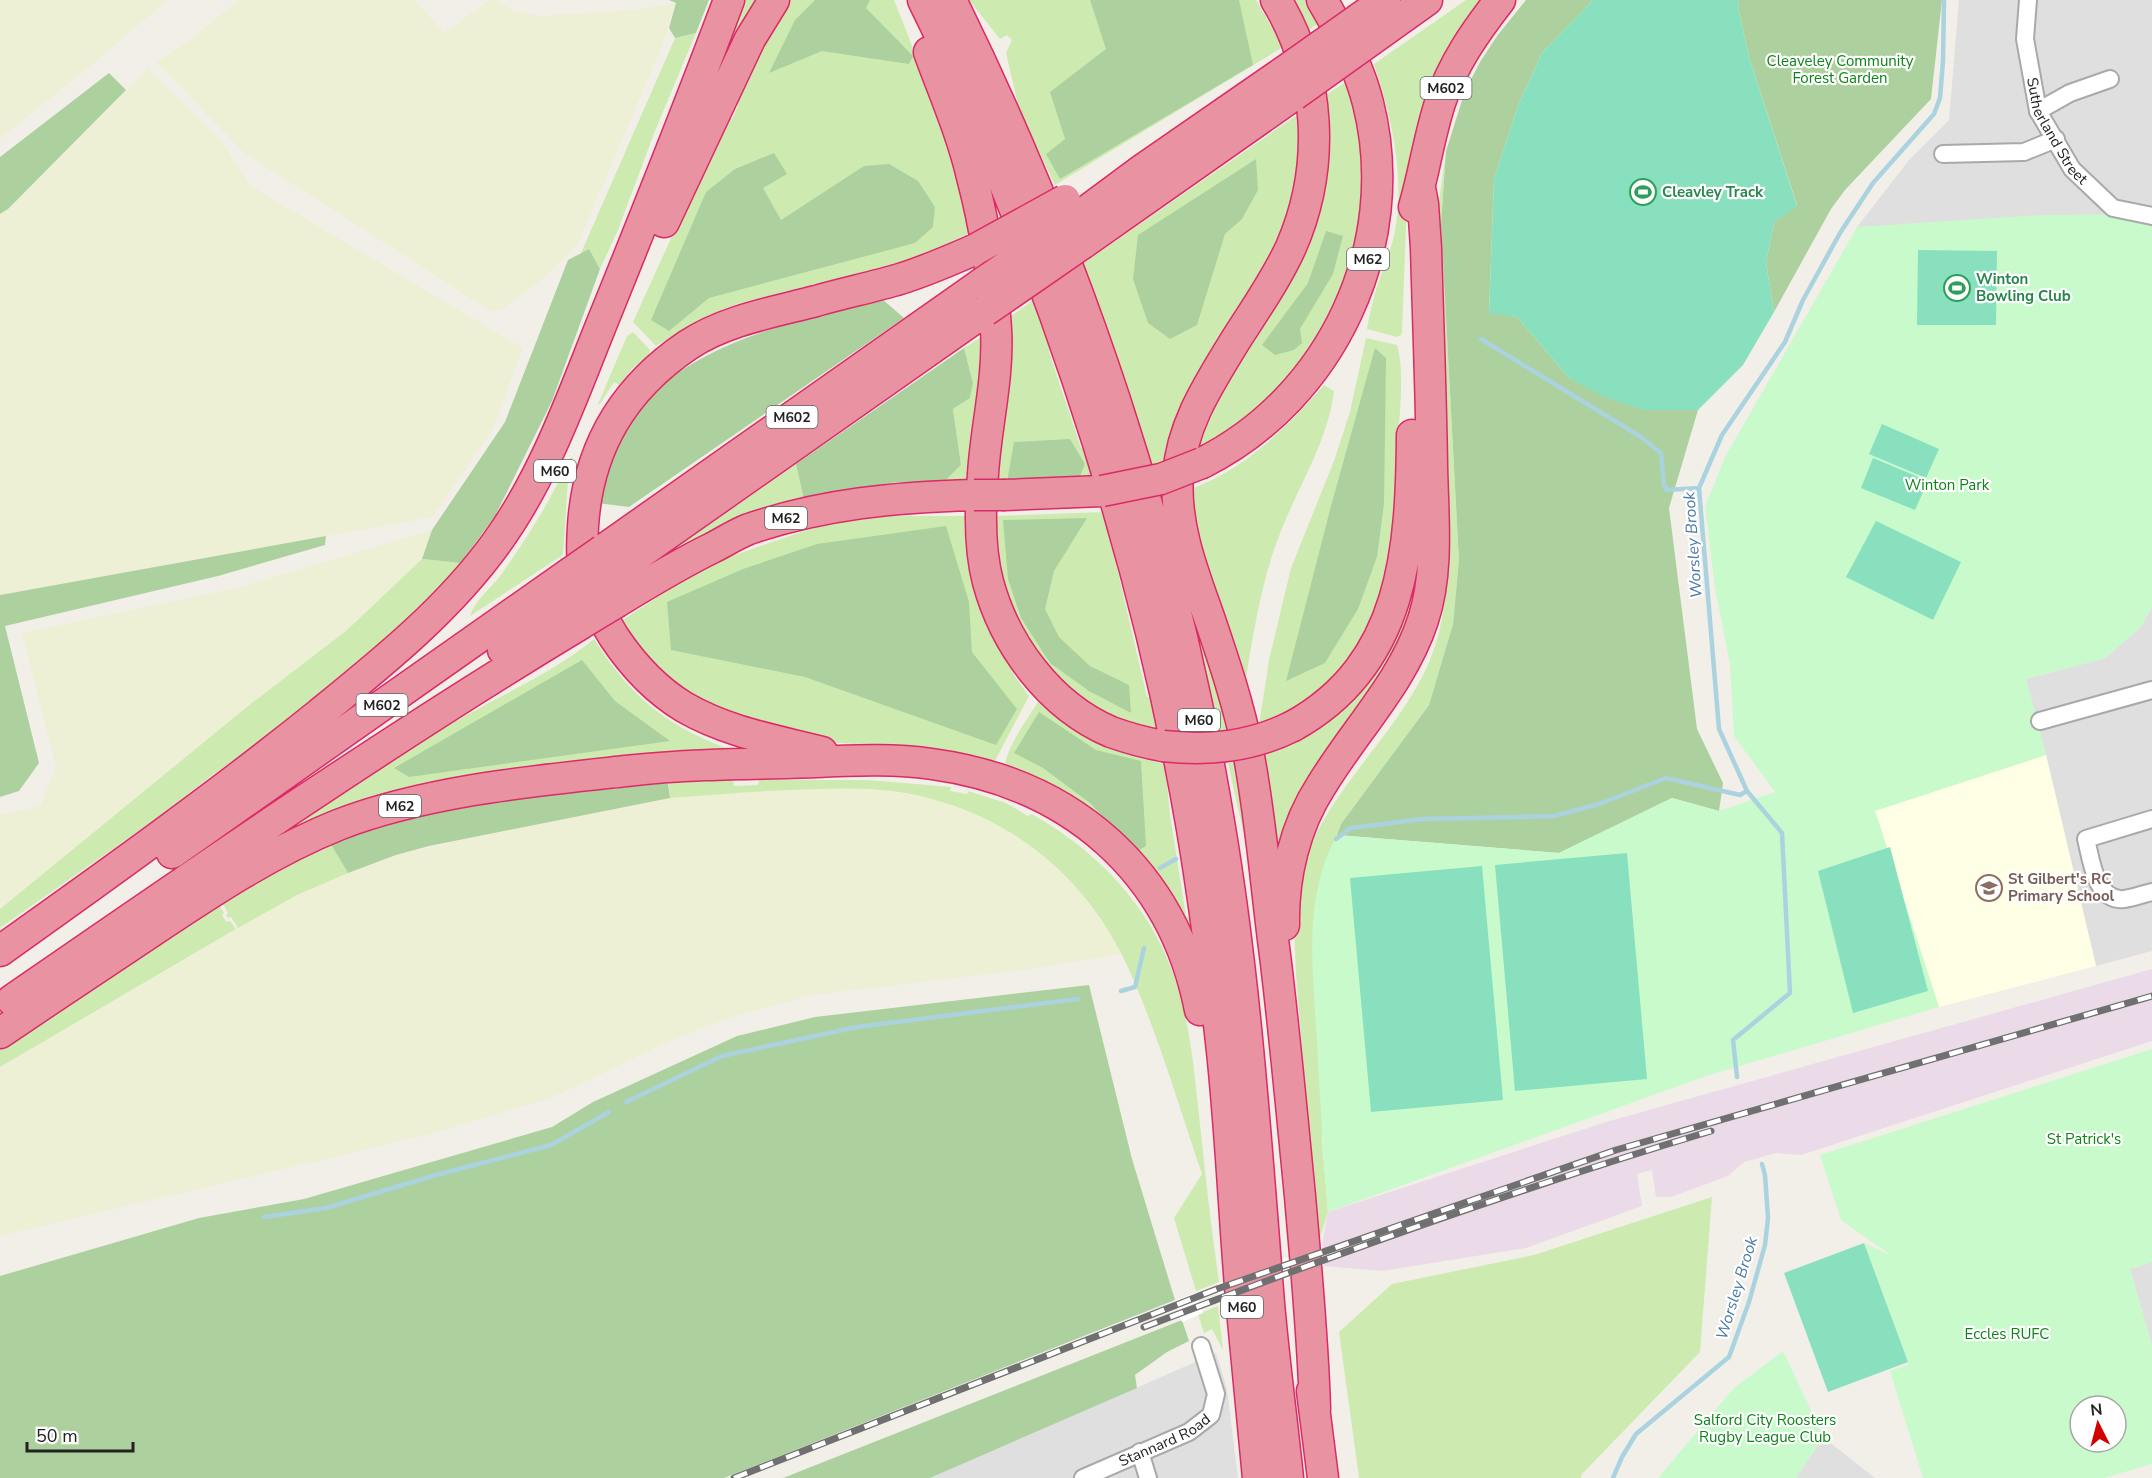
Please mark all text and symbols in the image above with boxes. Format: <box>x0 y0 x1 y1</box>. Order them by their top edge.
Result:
park label: Cleaveley Community Forest Garden <box>1767 51 1914 88</box>
street label: Sutherland Street <box>2022 76 2093 189</box>
road number: M602 <box>1420 77 1472 99</box>
sports icon: Cleavley Track <box>1628 177 1658 207</box>
place label: Cleavley Track <box>1662 182 1764 202</box>
road number: M62 <box>1347 248 1389 270</box>
place label: Winton Bowling Club <box>1976 269 2071 306</box>
sports icon: Winton Bowling Club <box>1942 273 1972 303</box>
road number: M602 <box>766 406 818 428</box>
road number: M60 <box>534 460 576 482</box>
park label: Winton Park <box>1905 475 1990 495</box>
water label: Worsley Brook <box>1678 490 1708 599</box>
road number: M62 <box>765 507 807 529</box>
road number: M602 <box>356 694 407 716</box>
road number: M60 <box>1178 709 1220 731</box>
road number: M62 <box>379 795 421 817</box>
place label: St Gilbert's RC Primary School <box>2008 869 2115 906</box>
school or university icon: St Gilbert's RC Primary School <box>1974 873 2004 903</box>
park label: St Patrick's <box>2047 1129 2121 1149</box>
water label: Worsley Brook <box>1711 1233 1763 1342</box>
road number: M60 <box>1221 1296 1263 1318</box>
park label: Eccles RUFC <box>1965 1324 2049 1344</box>
north arrow <box>2068 1394 2128 1454</box>
text: N <box>2089 1399 2104 1422</box>
street label: Stannard Road <box>1116 1409 1215 1471</box>
park label: Salford City Roosters Rugby League Club <box>1694 1410 1836 1447</box>
scale bar <box>27 1415 134 1453</box>
text: 50 m <box>36 1424 78 1448</box>

